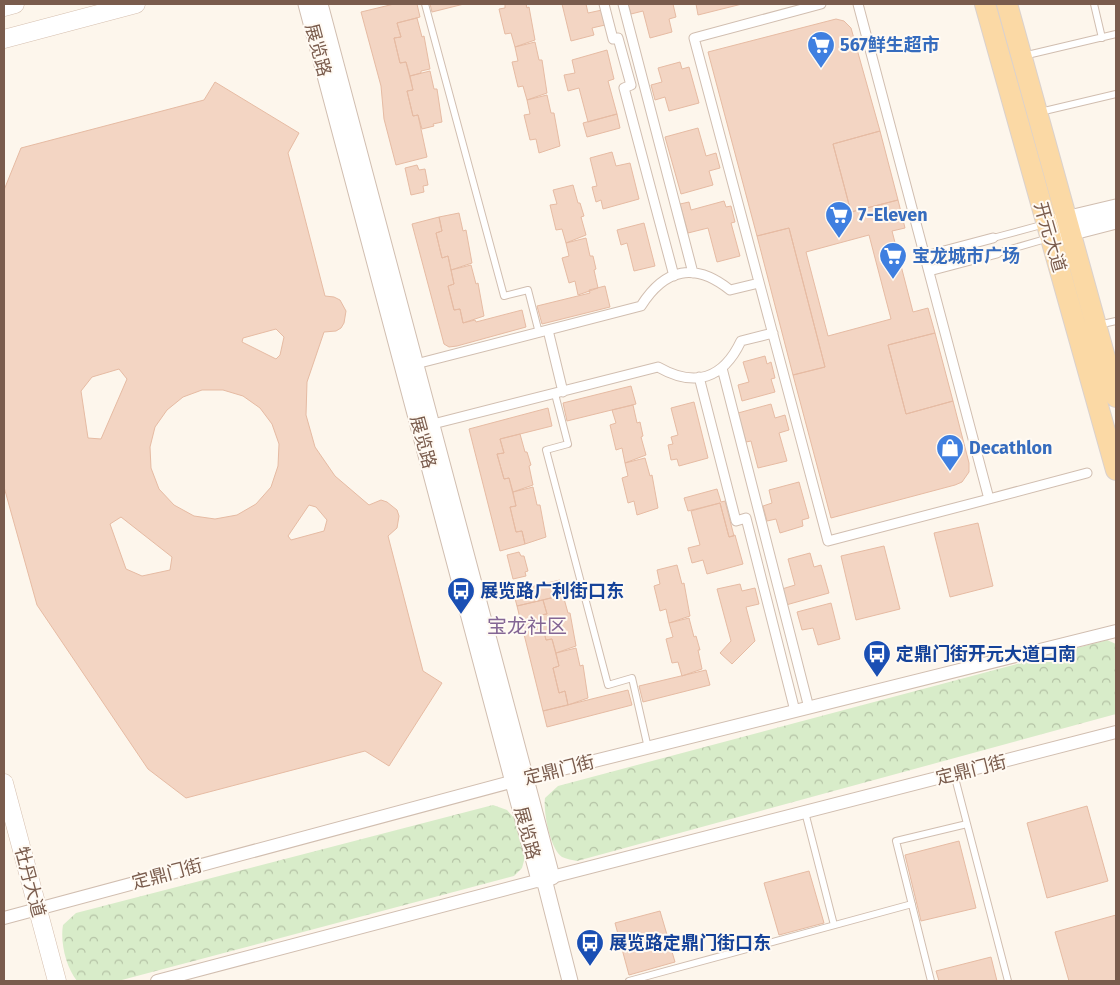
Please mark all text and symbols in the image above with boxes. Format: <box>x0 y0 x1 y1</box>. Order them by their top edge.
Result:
street label: 展览路 <box>300 21 336 79</box>
supermarket icon: 567鲜生超市 <box>806 30 836 69</box>
place label: 567鲜生超市 <box>840 34 940 56</box>
street label: 开元大道 <box>1030 199 1070 275</box>
supermarket icon: 7-Eleven <box>824 200 854 239</box>
place label: 7-Eleven <box>858 204 928 226</box>
supermarket icon: 宝龙城市广场 <box>878 241 908 280</box>
place label: 宝龙城市广场 <box>912 245 1020 267</box>
street label: 展览路 <box>405 413 441 471</box>
shop icon: Decathlon <box>935 433 965 472</box>
place label: Decathlon <box>969 437 1052 459</box>
bus stop icon: 展览路广利街口东 <box>446 576 476 615</box>
place label: 展览路广利街口东 <box>480 580 624 602</box>
district label: 宝龙社区 <box>487 614 567 638</box>
bus stop icon: 定鼎门街开元大道口南 <box>862 639 892 678</box>
place label: 定鼎门街开元大道口南 <box>896 643 1076 665</box>
street label: 定鼎门街 <box>521 751 597 789</box>
street label: 定鼎门街 <box>933 751 1009 789</box>
street label: 展览路 <box>509 804 545 862</box>
street label: 牡丹大道 <box>10 844 50 920</box>
street label: 定鼎门街 <box>129 854 205 894</box>
bus stop icon: 展览路定鼎门街口东 <box>575 928 605 967</box>
place label: 展览路定鼎门街口东 <box>609 932 771 954</box>

